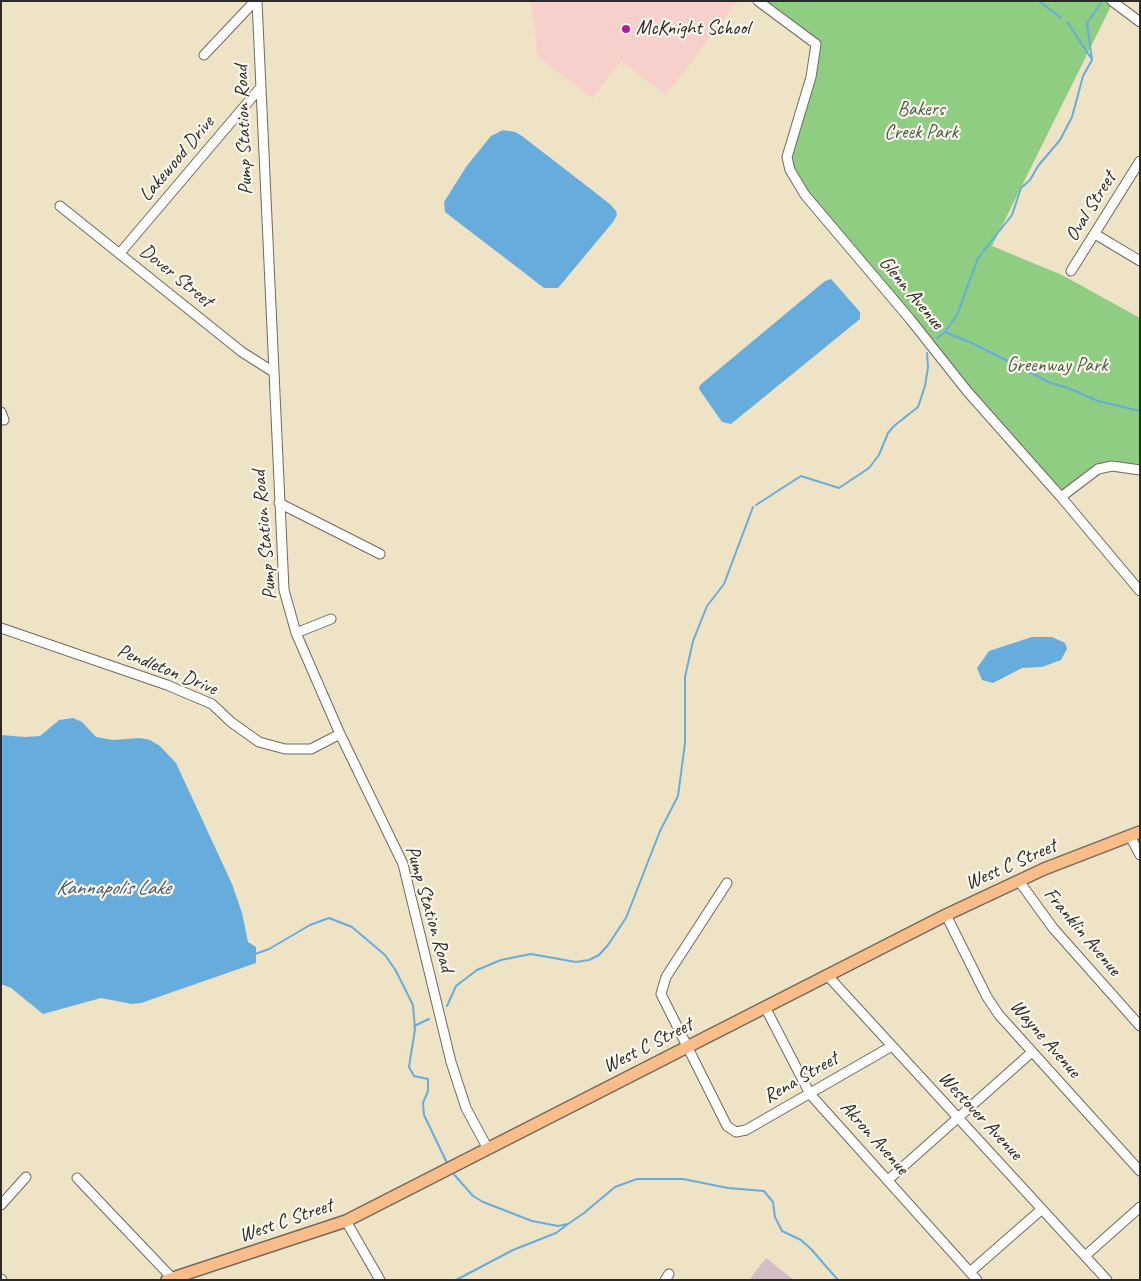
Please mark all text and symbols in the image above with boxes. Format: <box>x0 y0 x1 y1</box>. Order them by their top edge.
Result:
place label: McKnight School <box>636 17 750 41</box>
marker: McKnight School <box>620 23 632 35</box>
street label: Pump Station Road <box>230 65 258 195</box>
park label: Bakers Creek Park <box>884 98 958 145</box>
street label: Lakewood Drive <box>134 111 220 207</box>
street label: Oval Street <box>1060 168 1122 246</box>
street label: Dover Street <box>134 239 218 313</box>
street label: Glenn Avenue <box>873 251 949 335</box>
park label: Greenway Park <box>1007 354 1107 378</box>
street label: Pump Station Road <box>247 469 283 601</box>
street label: Pendleton Drive <box>114 639 220 701</box>
street label: West C Street <box>962 834 1060 896</box>
street label: Pump Station Road <box>400 843 458 975</box>
water label: Kannapolis Lake <box>56 875 170 901</box>
street label: Franklin Avenue <box>1038 883 1126 981</box>
street label: Wayne Avenue <box>1004 995 1086 1083</box>
street label: West C Street <box>599 1013 697 1079</box>
street label: Rena Street <box>759 1047 843 1109</box>
street label: Westover Avenue <box>933 1067 1027 1165</box>
street label: Akron Avenue <box>835 1096 913 1180</box>
street label: West C Street <box>236 1194 336 1248</box>

